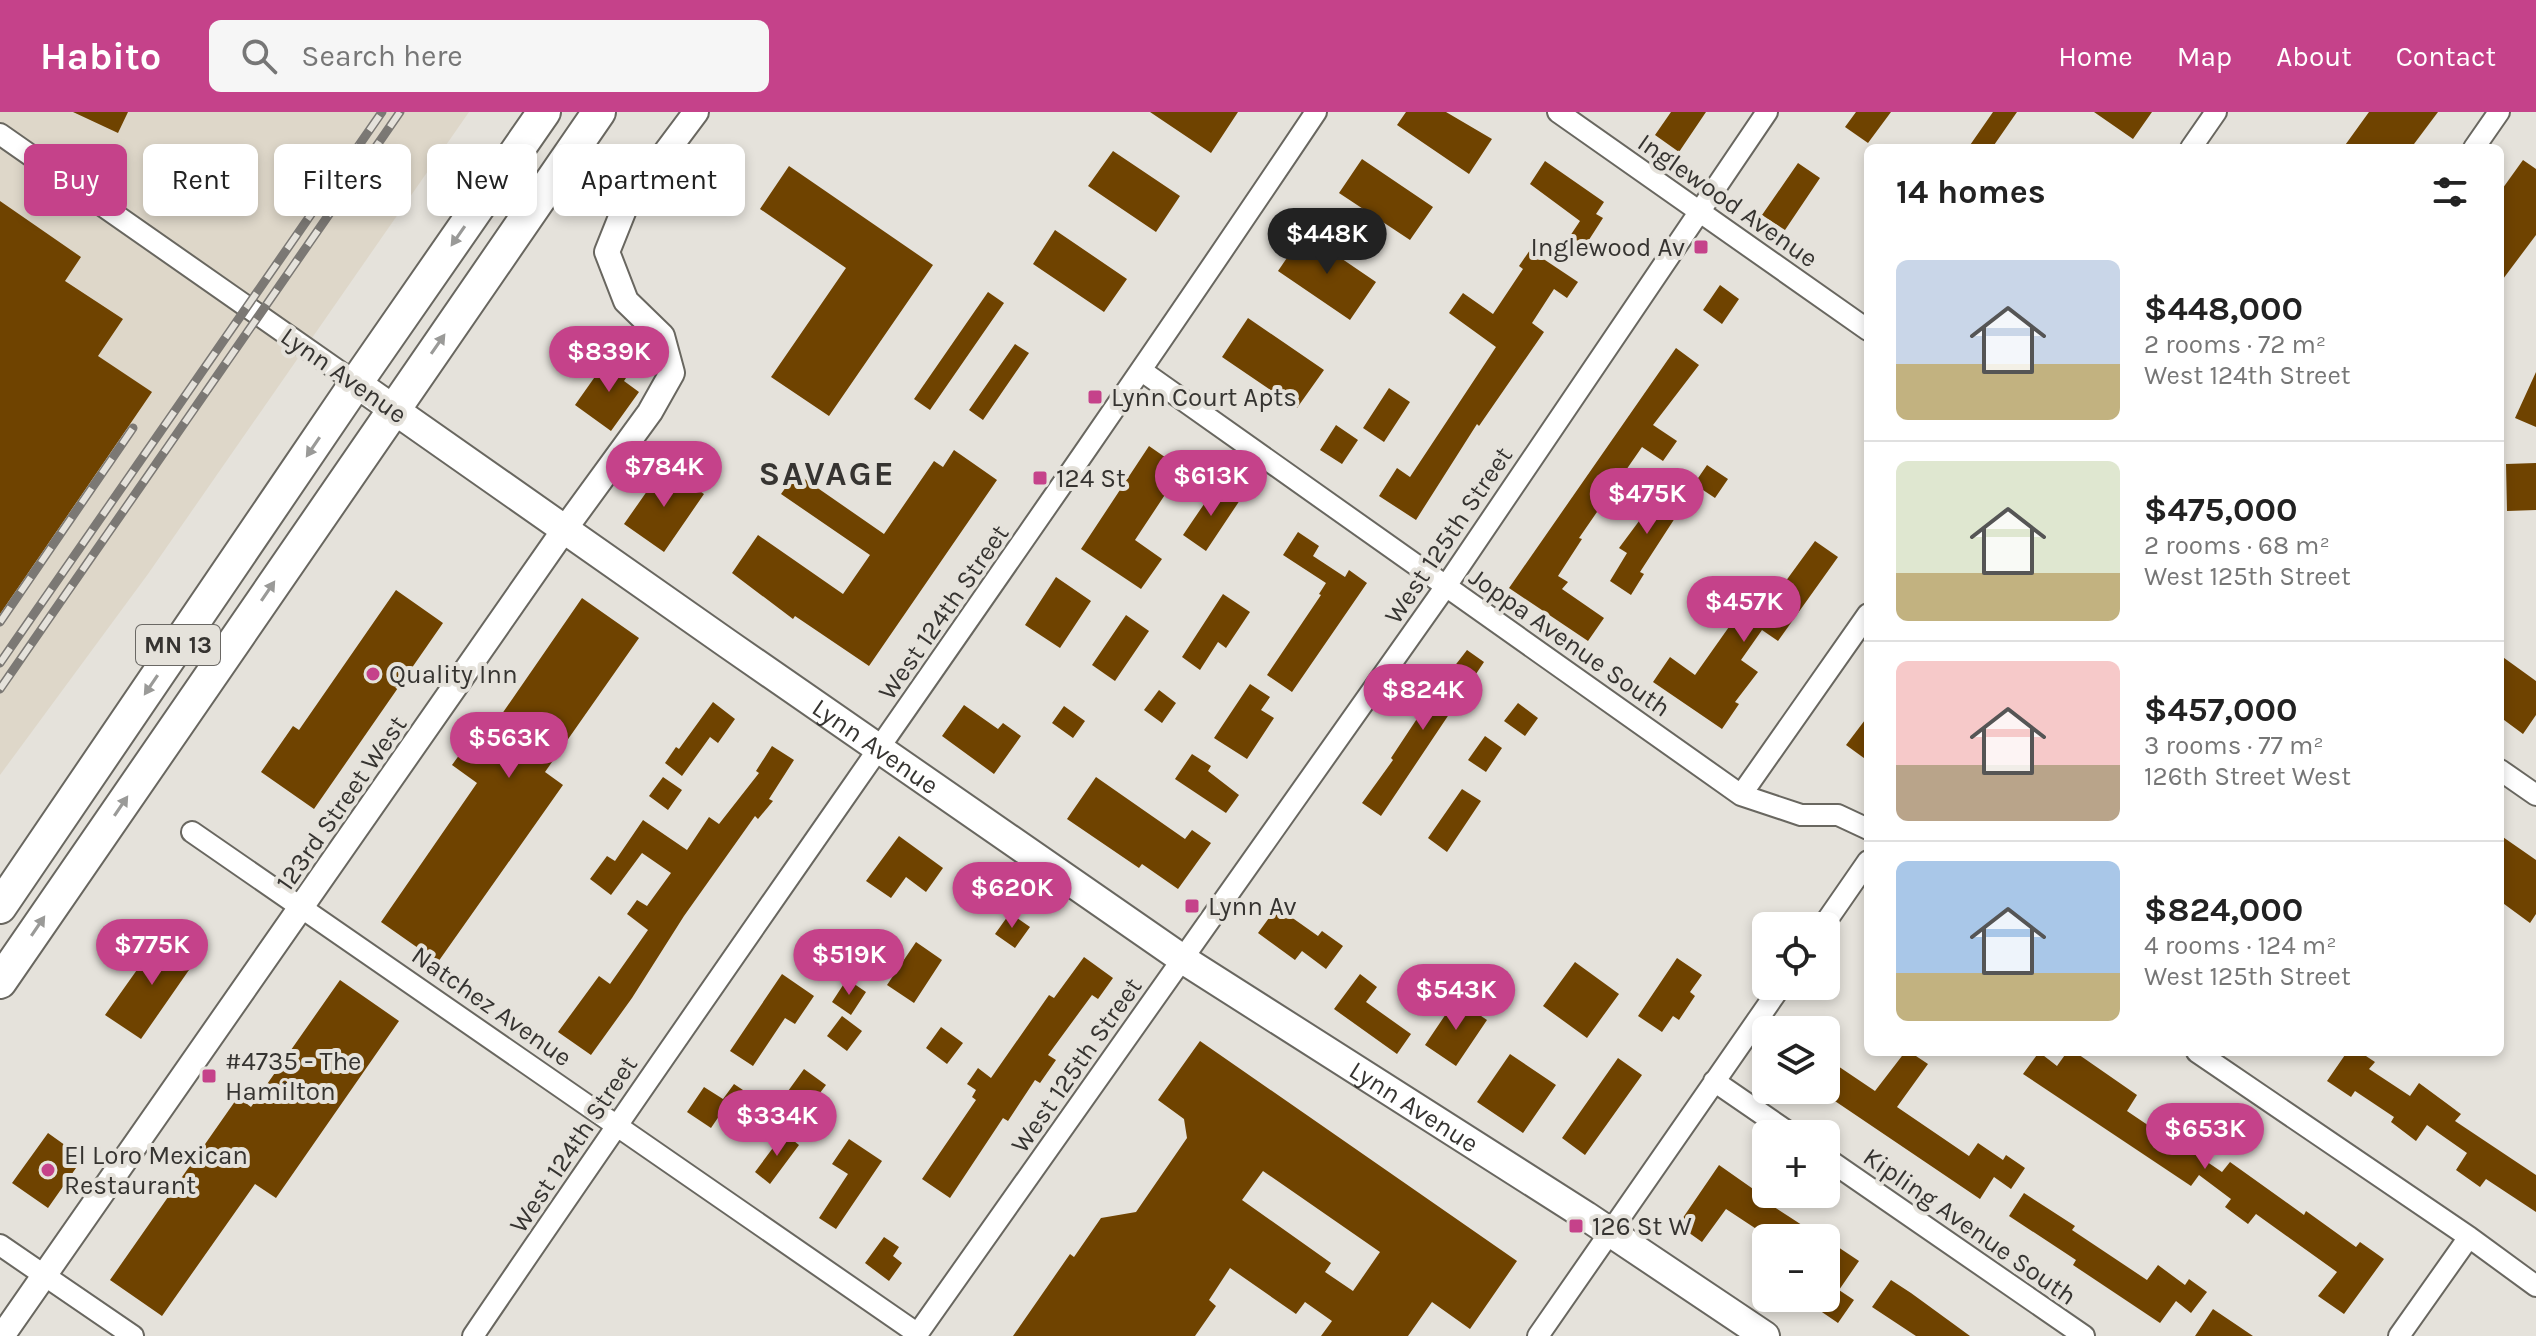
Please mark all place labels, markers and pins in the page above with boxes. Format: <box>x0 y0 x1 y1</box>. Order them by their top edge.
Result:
pin: $448K <box>1271 208 1383 276</box>
place label: Inglewood Av <box>1530 232 1685 263</box>
marker: Inglewood Av <box>1692 238 1710 256</box>
pin: $839K <box>553 326 665 394</box>
place label: Lynn Court Apts <box>1111 382 1297 413</box>
marker: Lynn Court Apts <box>1086 388 1104 406</box>
pin: $784K <box>608 441 720 509</box>
pin: $613K <box>1155 450 1267 518</box>
place label: 124 St <box>1056 463 1126 494</box>
pin: $475K <box>1591 468 1703 536</box>
marker: 124 St <box>1031 469 1049 487</box>
pin: $457K <box>1688 576 1800 644</box>
place label: Quality Inn <box>389 659 518 690</box>
pin: $824K <box>1367 664 1479 732</box>
marker: Quality Inn <box>364 665 382 683</box>
pin: $563K <box>453 712 565 780</box>
pin: $620K <box>956 862 1068 930</box>
place label: Lynn Av <box>1208 891 1297 922</box>
marker: Lynn Av <box>1183 897 1201 915</box>
pin: $775K <box>96 919 208 987</box>
pin: $519K <box>793 929 905 997</box>
pin: $543K <box>1400 964 1512 1032</box>
place label: #4735 - The Hamilton <box>225 1046 361 1107</box>
marker: #4735 - The Hamilton <box>200 1067 218 1085</box>
pin: $334K <box>721 1090 833 1158</box>
pin: $653K <box>2149 1103 2261 1171</box>
place label: El Loro Mexican Restaurant <box>64 1140 248 1201</box>
marker: El Loro Mexican Restaurant <box>39 1161 57 1179</box>
place label: 126 St W <box>1592 1211 1692 1242</box>
marker: 126 St W <box>1567 1217 1585 1235</box>

